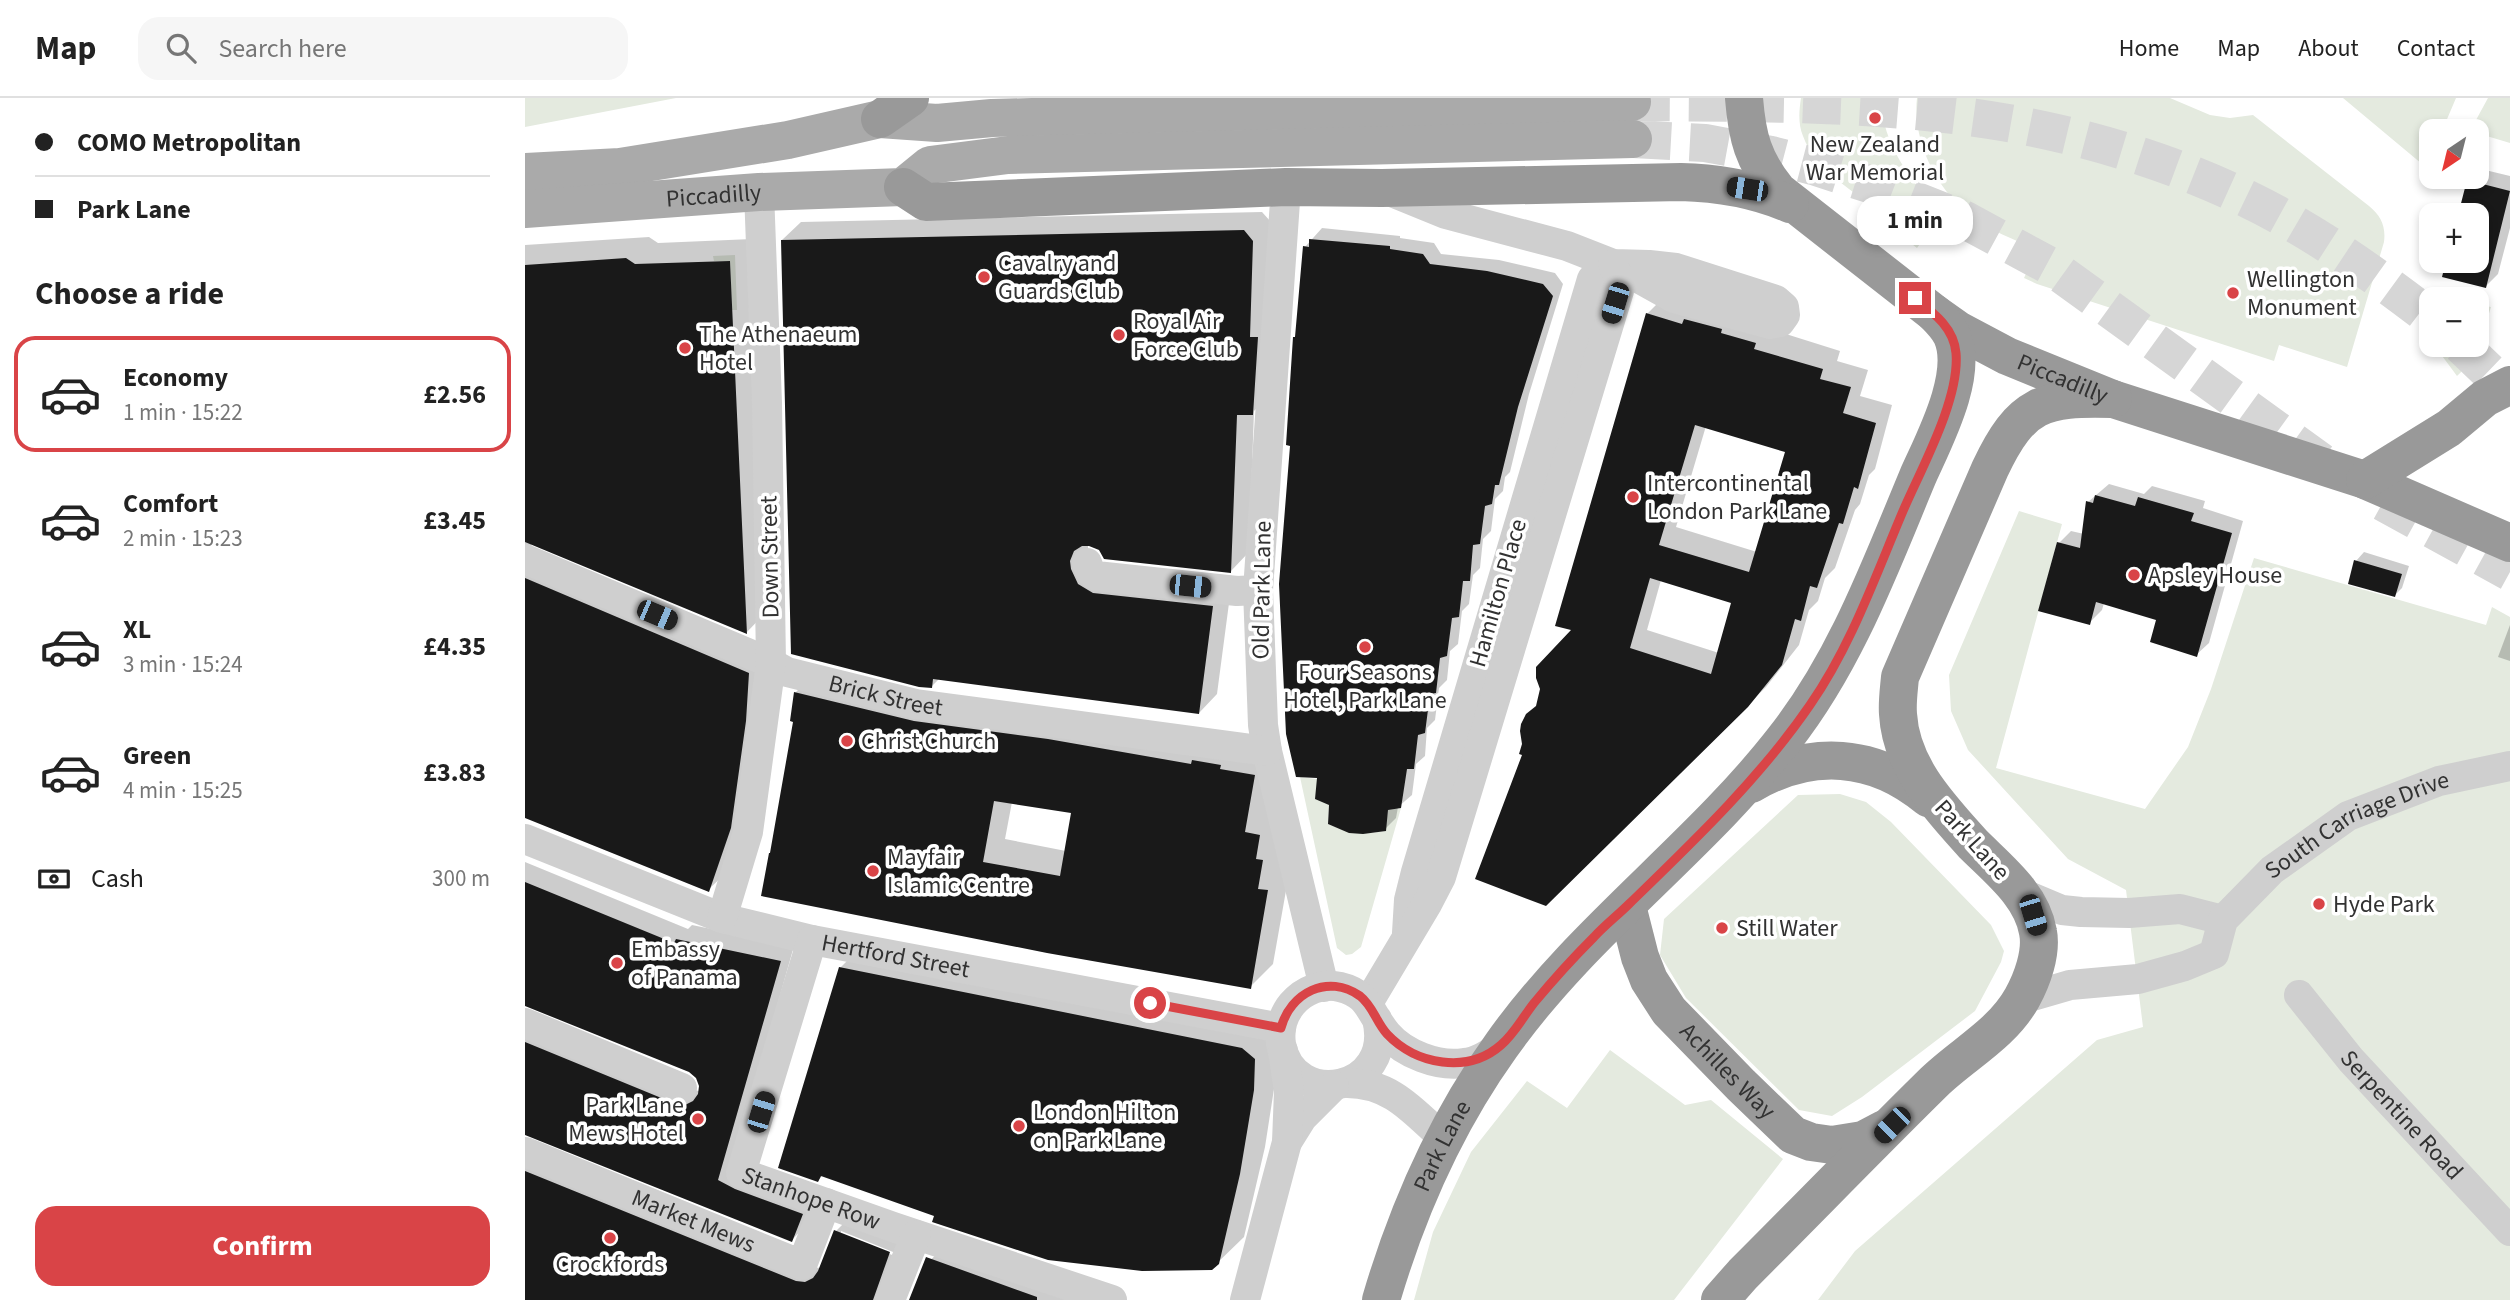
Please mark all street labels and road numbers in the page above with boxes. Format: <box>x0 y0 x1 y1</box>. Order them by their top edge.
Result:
street label: Piccadilly <box>665 174 762 216</box>
street label: Piccadilly <box>2012 344 2114 413</box>
street label: Down Street <box>751 495 789 619</box>
street label: Hamilton Place <box>1460 515 1536 671</box>
street label: Old Park Lane <box>1243 520 1281 660</box>
street label: Brick Street <box>825 665 945 725</box>
street label: South Carriage Drive <box>2257 762 2452 887</box>
street label: Park Lane <box>1926 792 2018 888</box>
street label: Hertford Street <box>819 925 973 987</box>
street label: Achilles Way <box>1672 1014 1784 1127</box>
street label: Serpentine Road <box>2332 1042 2472 1188</box>
street label: Park Lane <box>1404 1093 1480 1197</box>
street label: Stanhope Row <box>737 1157 885 1239</box>
street label: Market Mews <box>626 1180 761 1262</box>

